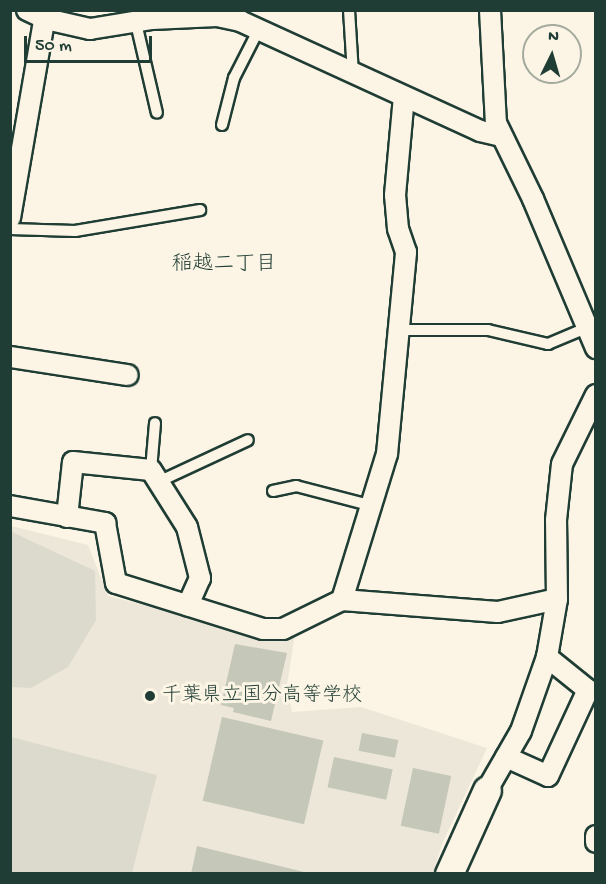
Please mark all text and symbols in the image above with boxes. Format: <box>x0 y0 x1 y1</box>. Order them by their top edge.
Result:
scale bar <box>27 24 154 62</box>
north arrow <box>522 24 582 84</box>
text: N <box>547 28 559 47</box>
text: 50 m <box>35 36 72 57</box>
district label: 稲越二丁目 <box>172 253 276 279</box>
place label: 千葉県立国分高等学校 <box>162 684 362 708</box>
marker: 千葉県立国分高等学校 <box>143 689 157 703</box>

